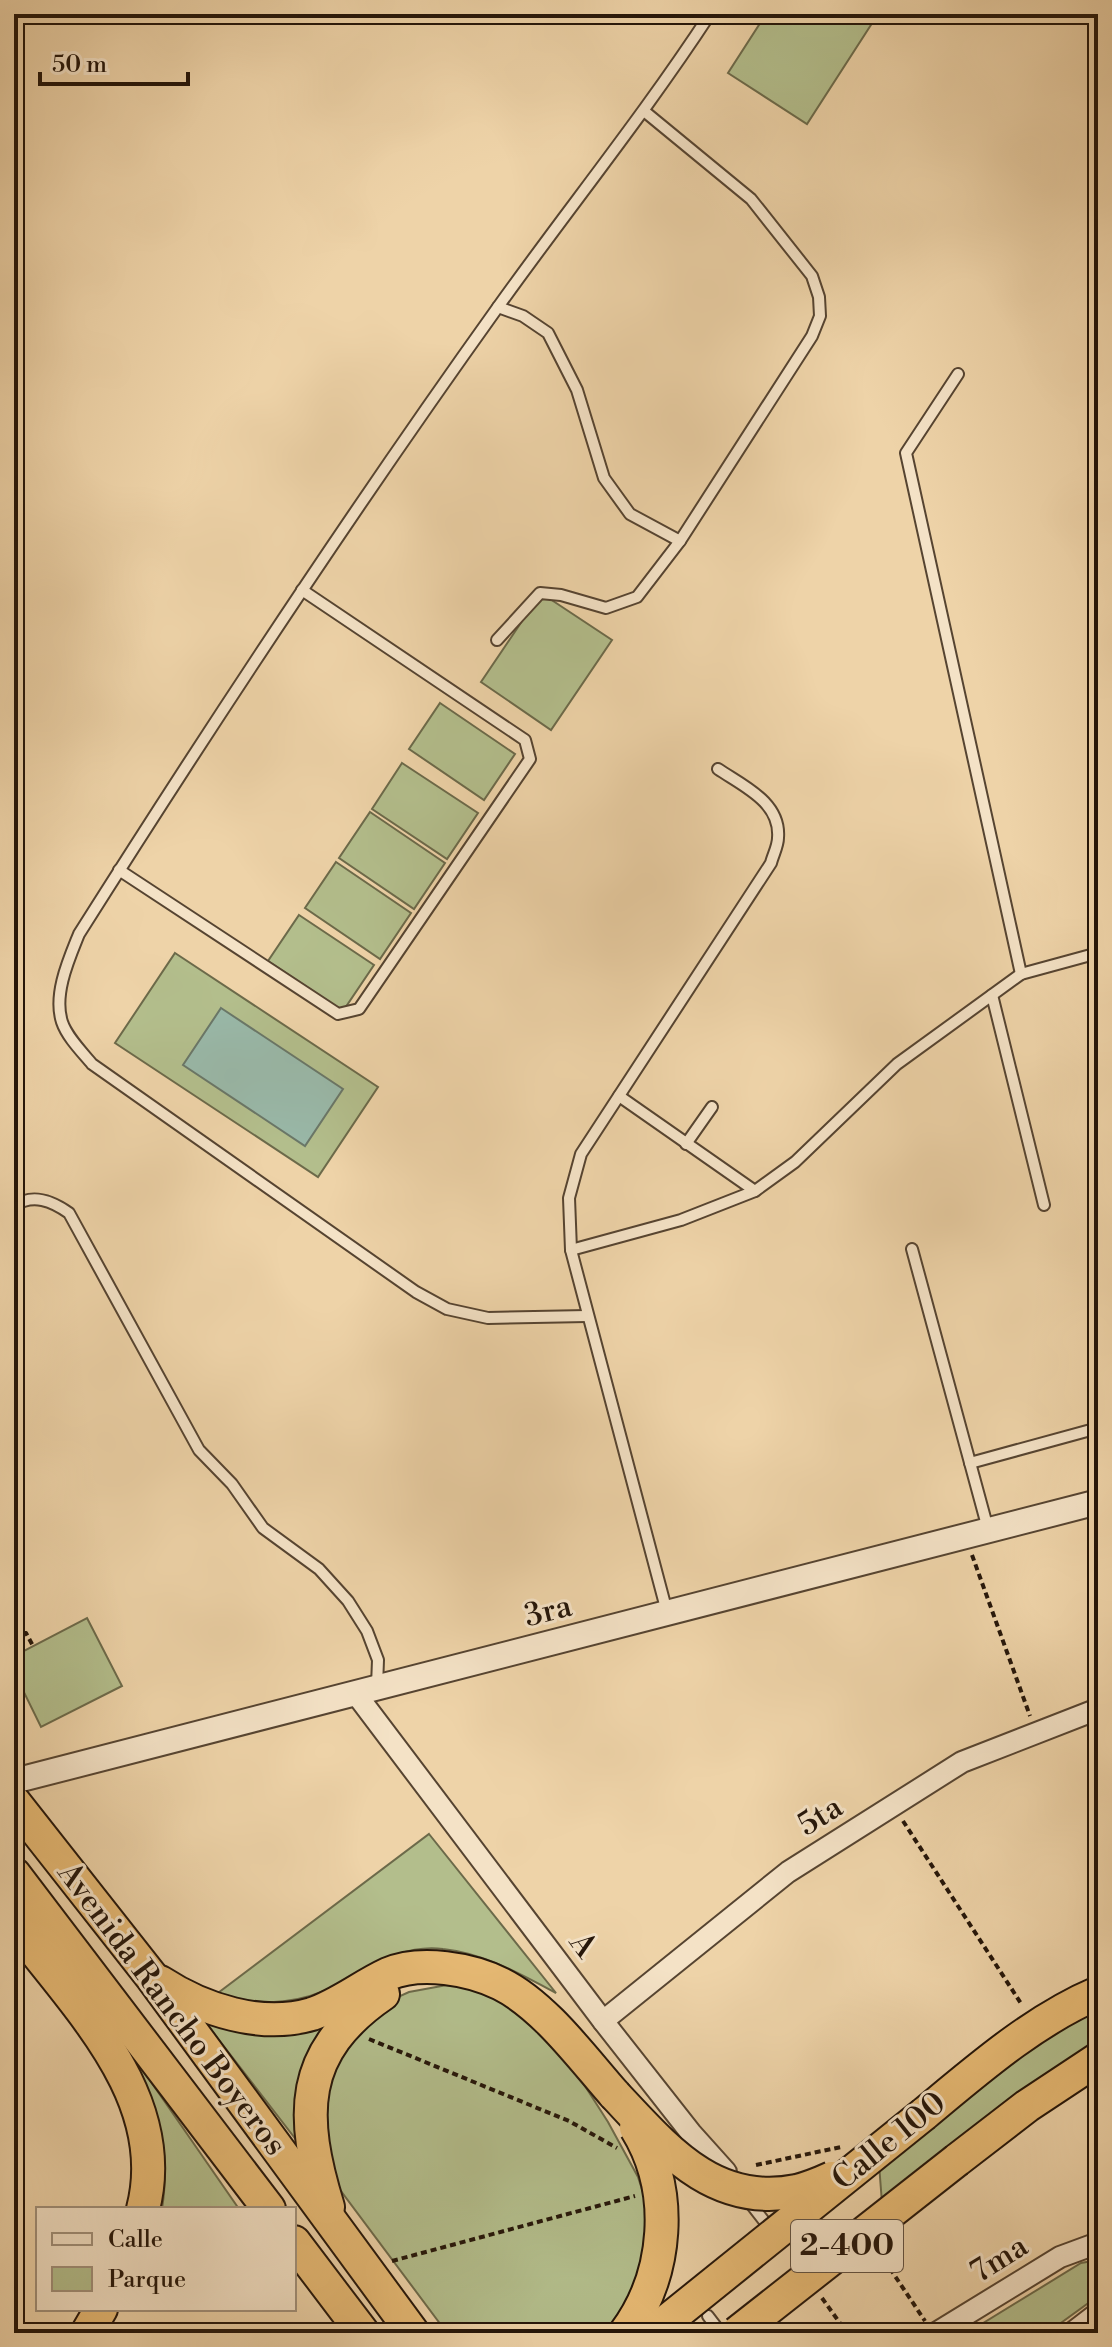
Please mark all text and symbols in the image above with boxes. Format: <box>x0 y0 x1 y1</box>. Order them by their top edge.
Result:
scale bar <box>40 36 188 86</box>
text: 50 m <box>52 50 107 80</box>
street label: 3ra <box>520 1586 577 1636</box>
street label: 5ta <box>790 1787 851 1845</box>
street label: Avenida Rancho Boyeros <box>48 1854 295 2164</box>
street label: A <box>560 1923 606 1967</box>
street label: Calle 100 <box>824 2083 954 2199</box>
legend <box>36 2207 296 2311</box>
road number: 2-400 <box>791 2220 903 2272</box>
text: Calle <box>108 2225 163 2255</box>
street label: 7ma <box>963 2226 1036 2292</box>
text: Parque <box>108 2265 186 2295</box>

